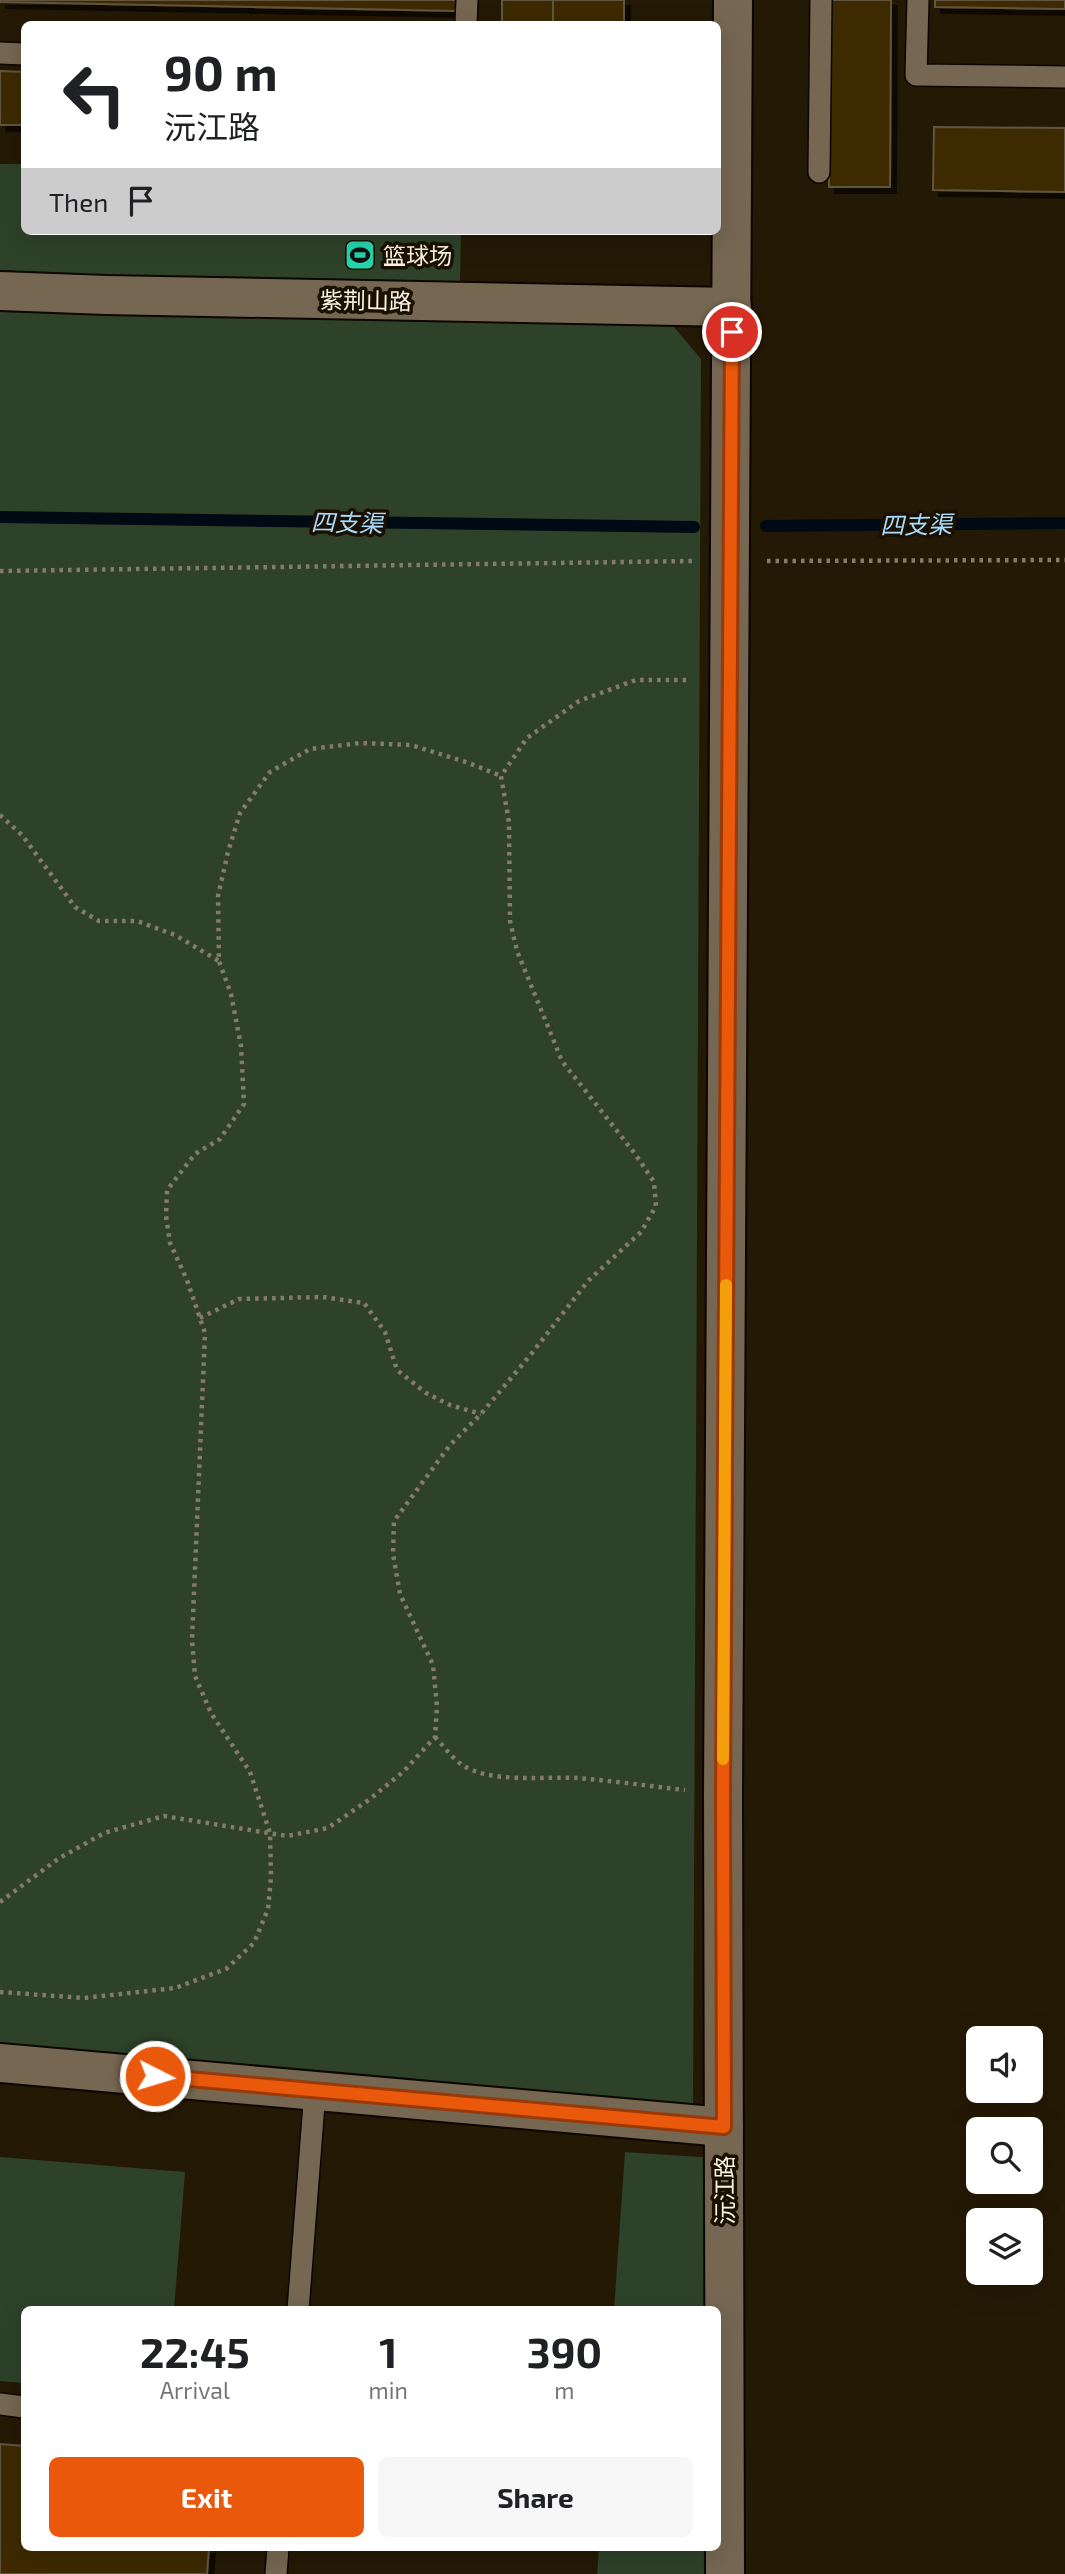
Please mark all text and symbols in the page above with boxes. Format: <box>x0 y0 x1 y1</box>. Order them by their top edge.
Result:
text: 90 m <box>164 42 278 101</box>
icon: left <box>49 49 140 140</box>
text: 沅江路 <box>164 107 260 145</box>
icon: arrive <box>122 182 160 220</box>
text: Then <box>49 186 108 217</box>
sports icon: 篮球场 <box>343 238 377 272</box>
place label: 篮球场 <box>383 241 452 269</box>
street label: 紫荆山路 <box>320 285 412 315</box>
pin <box>702 302 762 362</box>
icon: arrive <box>713 313 751 351</box>
water label: 四支渠 <box>311 507 386 537</box>
water label: 四支渠 <box>880 509 955 539</box>
map controls <box>966 2026 1043 2285</box>
button: sound <box>966 2026 1043 2103</box>
position arrow <box>118 2039 192 2113</box>
button: search <box>966 2117 1043 2194</box>
street label: 沅江路 <box>710 2156 738 2225</box>
button: layers <box>966 2208 1043 2285</box>
text: 22:45 <box>140 2326 250 2376</box>
text: 1 <box>379 2326 397 2376</box>
text: 390 <box>527 2326 602 2376</box>
text: Arrival <box>160 2376 230 2404</box>
text: min <box>369 2376 408 2404</box>
text: m <box>554 2376 574 2404</box>
button: Exit <box>49 2457 364 2537</box>
button: Share <box>378 2457 693 2537</box>

